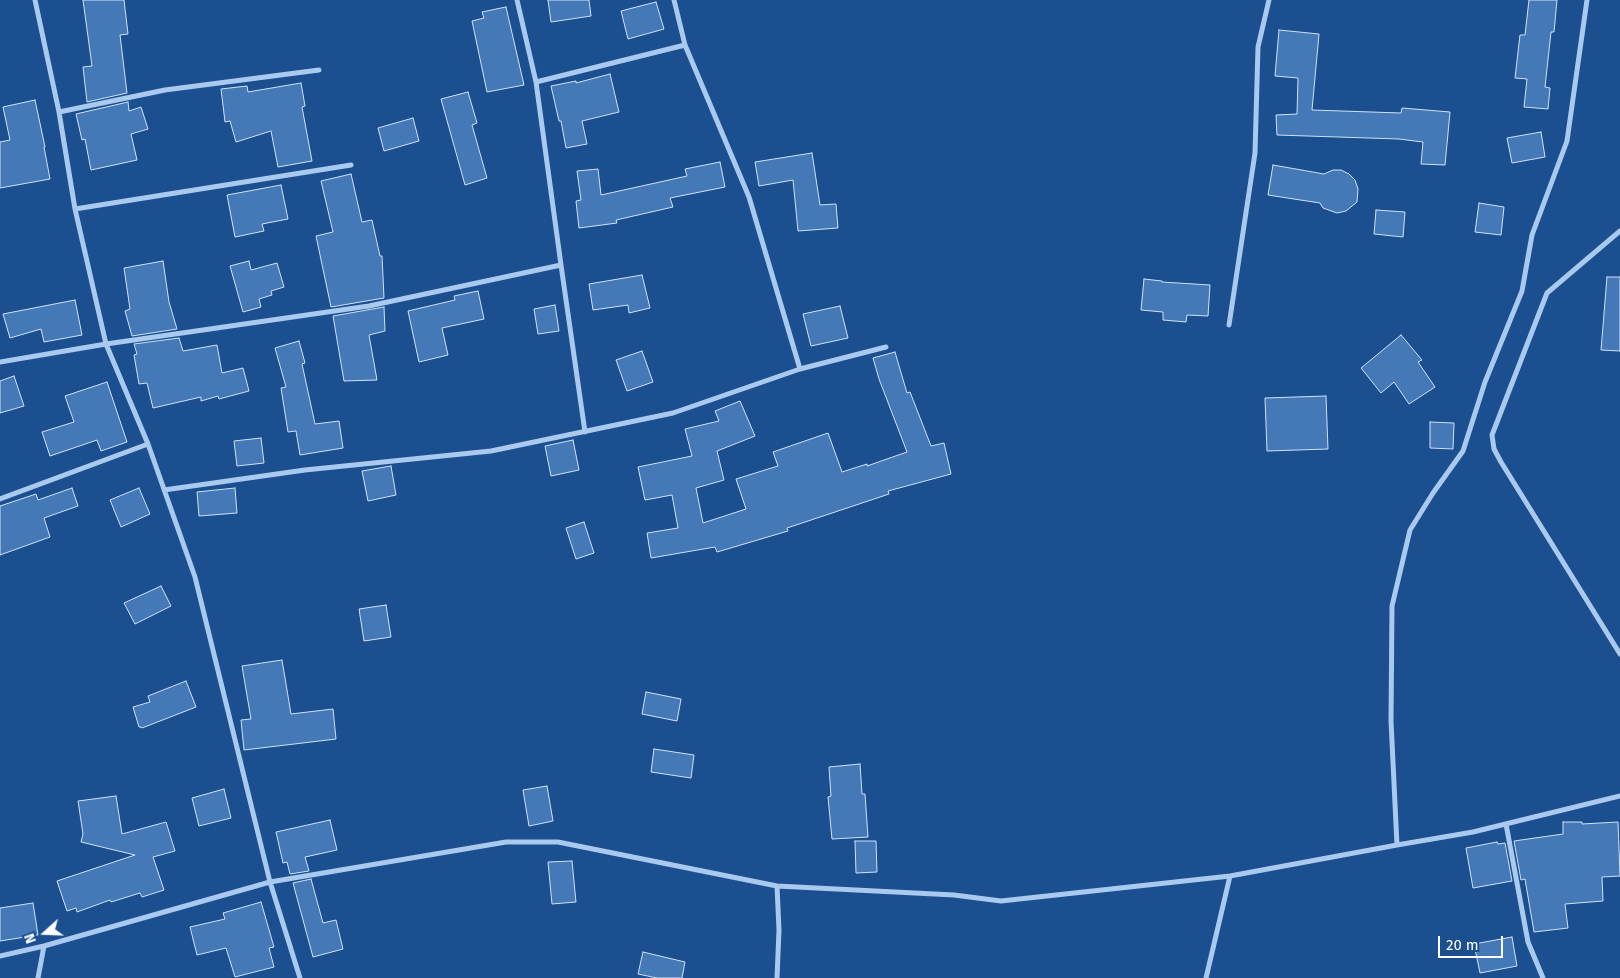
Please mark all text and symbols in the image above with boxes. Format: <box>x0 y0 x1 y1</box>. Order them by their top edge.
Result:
north arrow <box>20 908 70 958</box>
scale bar <box>1440 926 1505 958</box>
text: N <box>21 931 40 946</box>
text: 20 m <box>1446 936 1479 954</box>

